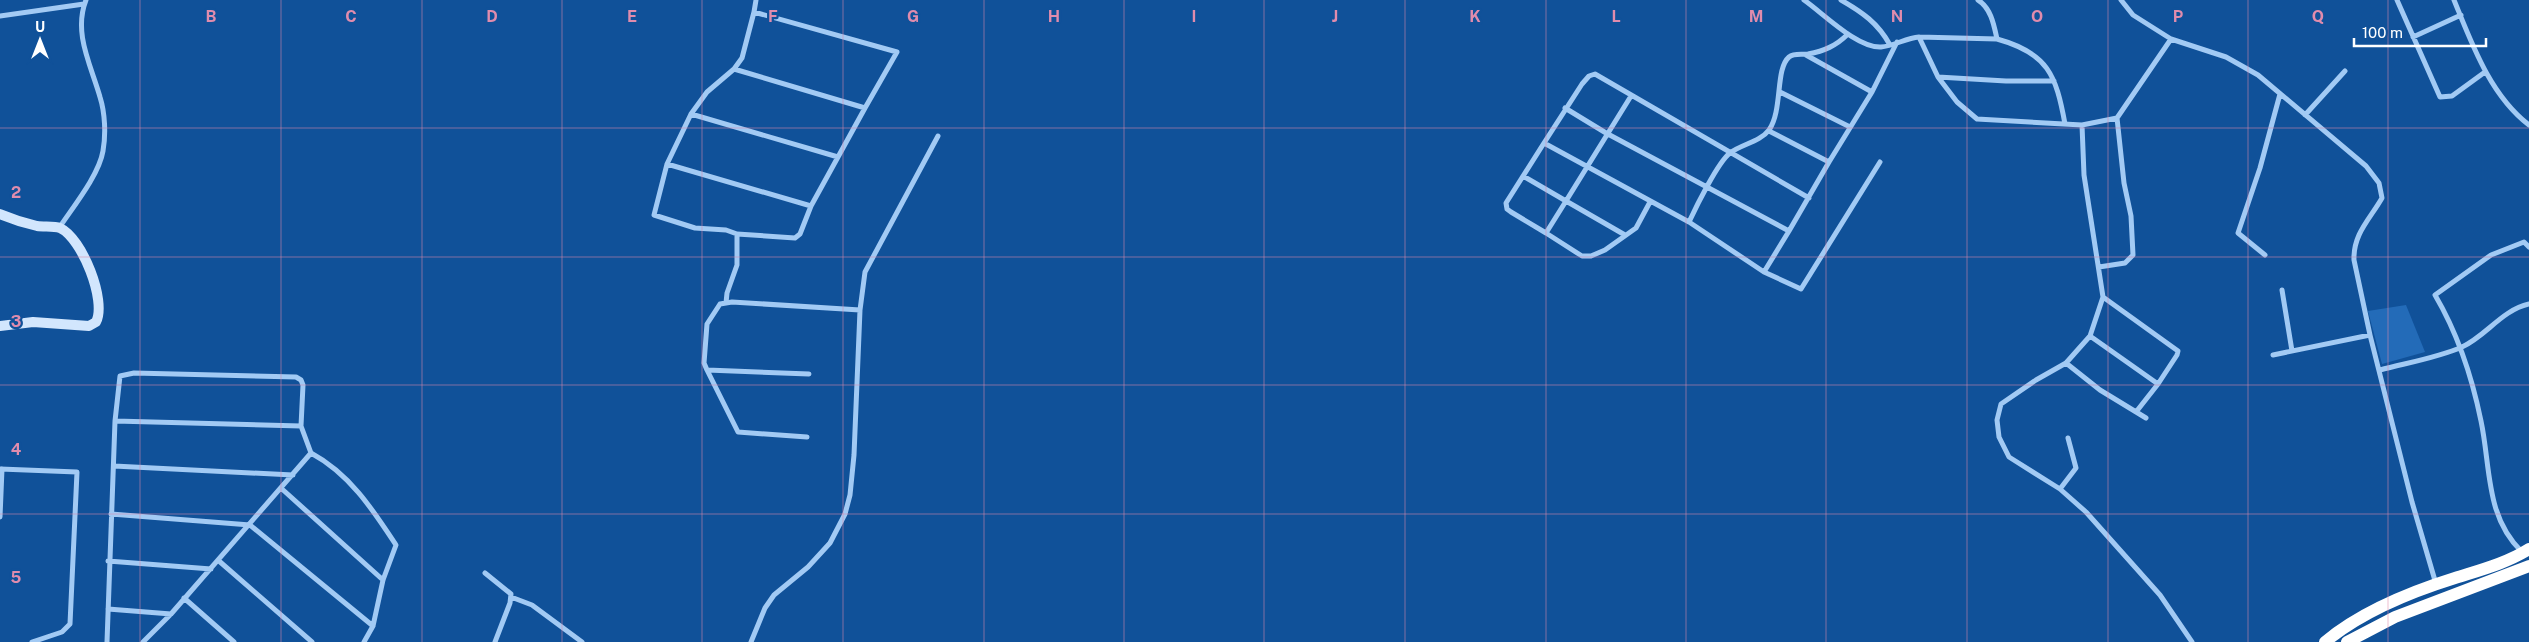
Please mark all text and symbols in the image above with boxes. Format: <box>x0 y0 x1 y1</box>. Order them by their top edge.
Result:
text: B <box>206 7 217 26</box>
text: C <box>345 7 357 26</box>
text: D <box>486 7 498 26</box>
text: E <box>627 7 637 26</box>
text: F <box>768 7 778 26</box>
text: G <box>907 7 919 26</box>
text: H <box>1048 7 1060 26</box>
text: I <box>1192 7 1196 26</box>
text: J <box>1332 7 1338 26</box>
text: K <box>1469 7 1481 26</box>
text: L <box>1611 7 1621 26</box>
text: M <box>1749 7 1763 26</box>
text: N <box>1891 7 1903 26</box>
text: O <box>2031 7 2043 26</box>
text: P <box>2173 7 2183 26</box>
text: Q <box>2312 7 2324 26</box>
north arrow <box>15 15 65 65</box>
scale bar <box>2354 15 2486 47</box>
text: U <box>35 19 45 35</box>
text: 100 m <box>2362 24 2403 41</box>
text: 2 <box>11 183 21 202</box>
text: 3 <box>11 312 21 331</box>
text: 4 <box>11 440 22 459</box>
text: 5 <box>11 568 22 587</box>

